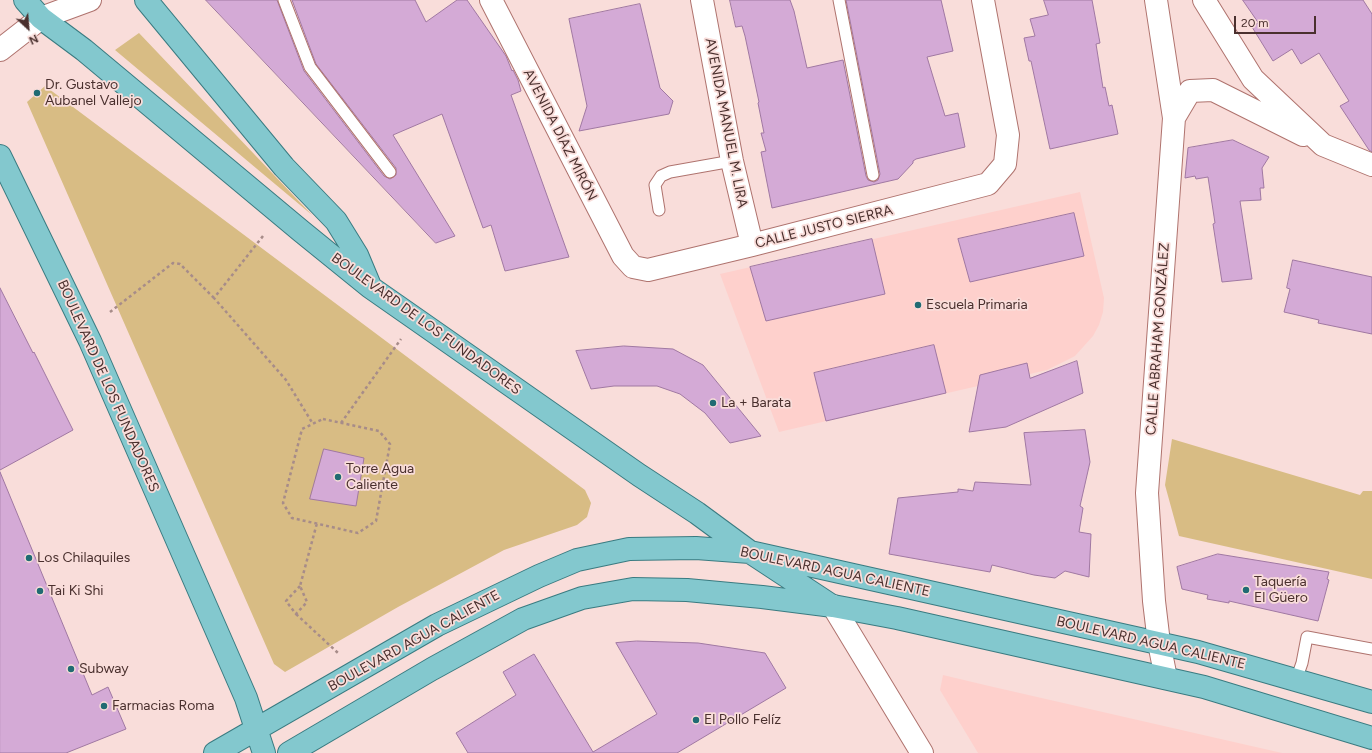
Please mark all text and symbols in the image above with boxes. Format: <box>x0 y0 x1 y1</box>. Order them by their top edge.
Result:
north arrow <box>8 8 48 48</box>
scale bar <box>1236 8 1318 34</box>
text: 20 m <box>1241 16 1269 30</box>
text: N <box>27 32 40 47</box>
street label: AVENIDA MANUEL M. LIRA <box>701 37 751 209</box>
street label: AVENIDA DÍAZ MIRÓN <box>519 66 601 204</box>
place label: Dr. Gustavo Aubanel Vallejo <box>45 77 142 110</box>
marker: Dr. Gustavo Aubanel Vallejo <box>32 88 42 98</box>
street label: CALLE JUSTO SIERRA <box>753 202 895 252</box>
street label: CALLE ABRAHAM GONZÁLEZ <box>1143 242 1173 436</box>
street label: BOULEVARD DE LOS FUNDADORES <box>328 250 524 398</box>
street label: BOULEVARD DE LOS FUNDADORES <box>54 277 162 495</box>
place label: Escuela Primaria <box>926 297 1028 313</box>
marker: Escuela Primaria <box>913 300 923 310</box>
place label: La + Barata <box>721 395 791 411</box>
marker: La + Barata <box>708 398 718 408</box>
place label: Torre Agua Caliente <box>346 461 414 494</box>
marker: Torre Agua Caliente <box>333 472 343 482</box>
street label: BOULEVARD AGUA CALIENTE <box>739 544 931 600</box>
place label: Los Chilaquiles <box>37 550 130 566</box>
marker: Los Chilaquiles <box>24 553 34 563</box>
place label: Taquería El Güero <box>1254 574 1308 606</box>
place label: Tai Ki Shi <box>48 583 104 599</box>
marker: Taquería El Güero <box>1241 585 1251 595</box>
marker: Tai Ki Shi <box>35 586 45 596</box>
street label: BOULEVARD AGUA CALIENTE <box>325 587 503 695</box>
street label: BOULEVARD AGUA CALIENTE <box>1055 613 1247 673</box>
place label: Subway <box>79 661 129 677</box>
marker: Subway <box>66 664 76 674</box>
place label: Farmacias Roma <box>112 698 214 714</box>
marker: Farmacias Roma <box>99 701 109 711</box>
place label: El Pollo Felíz <box>704 712 781 728</box>
marker: El Pollo Felíz <box>691 715 701 725</box>

